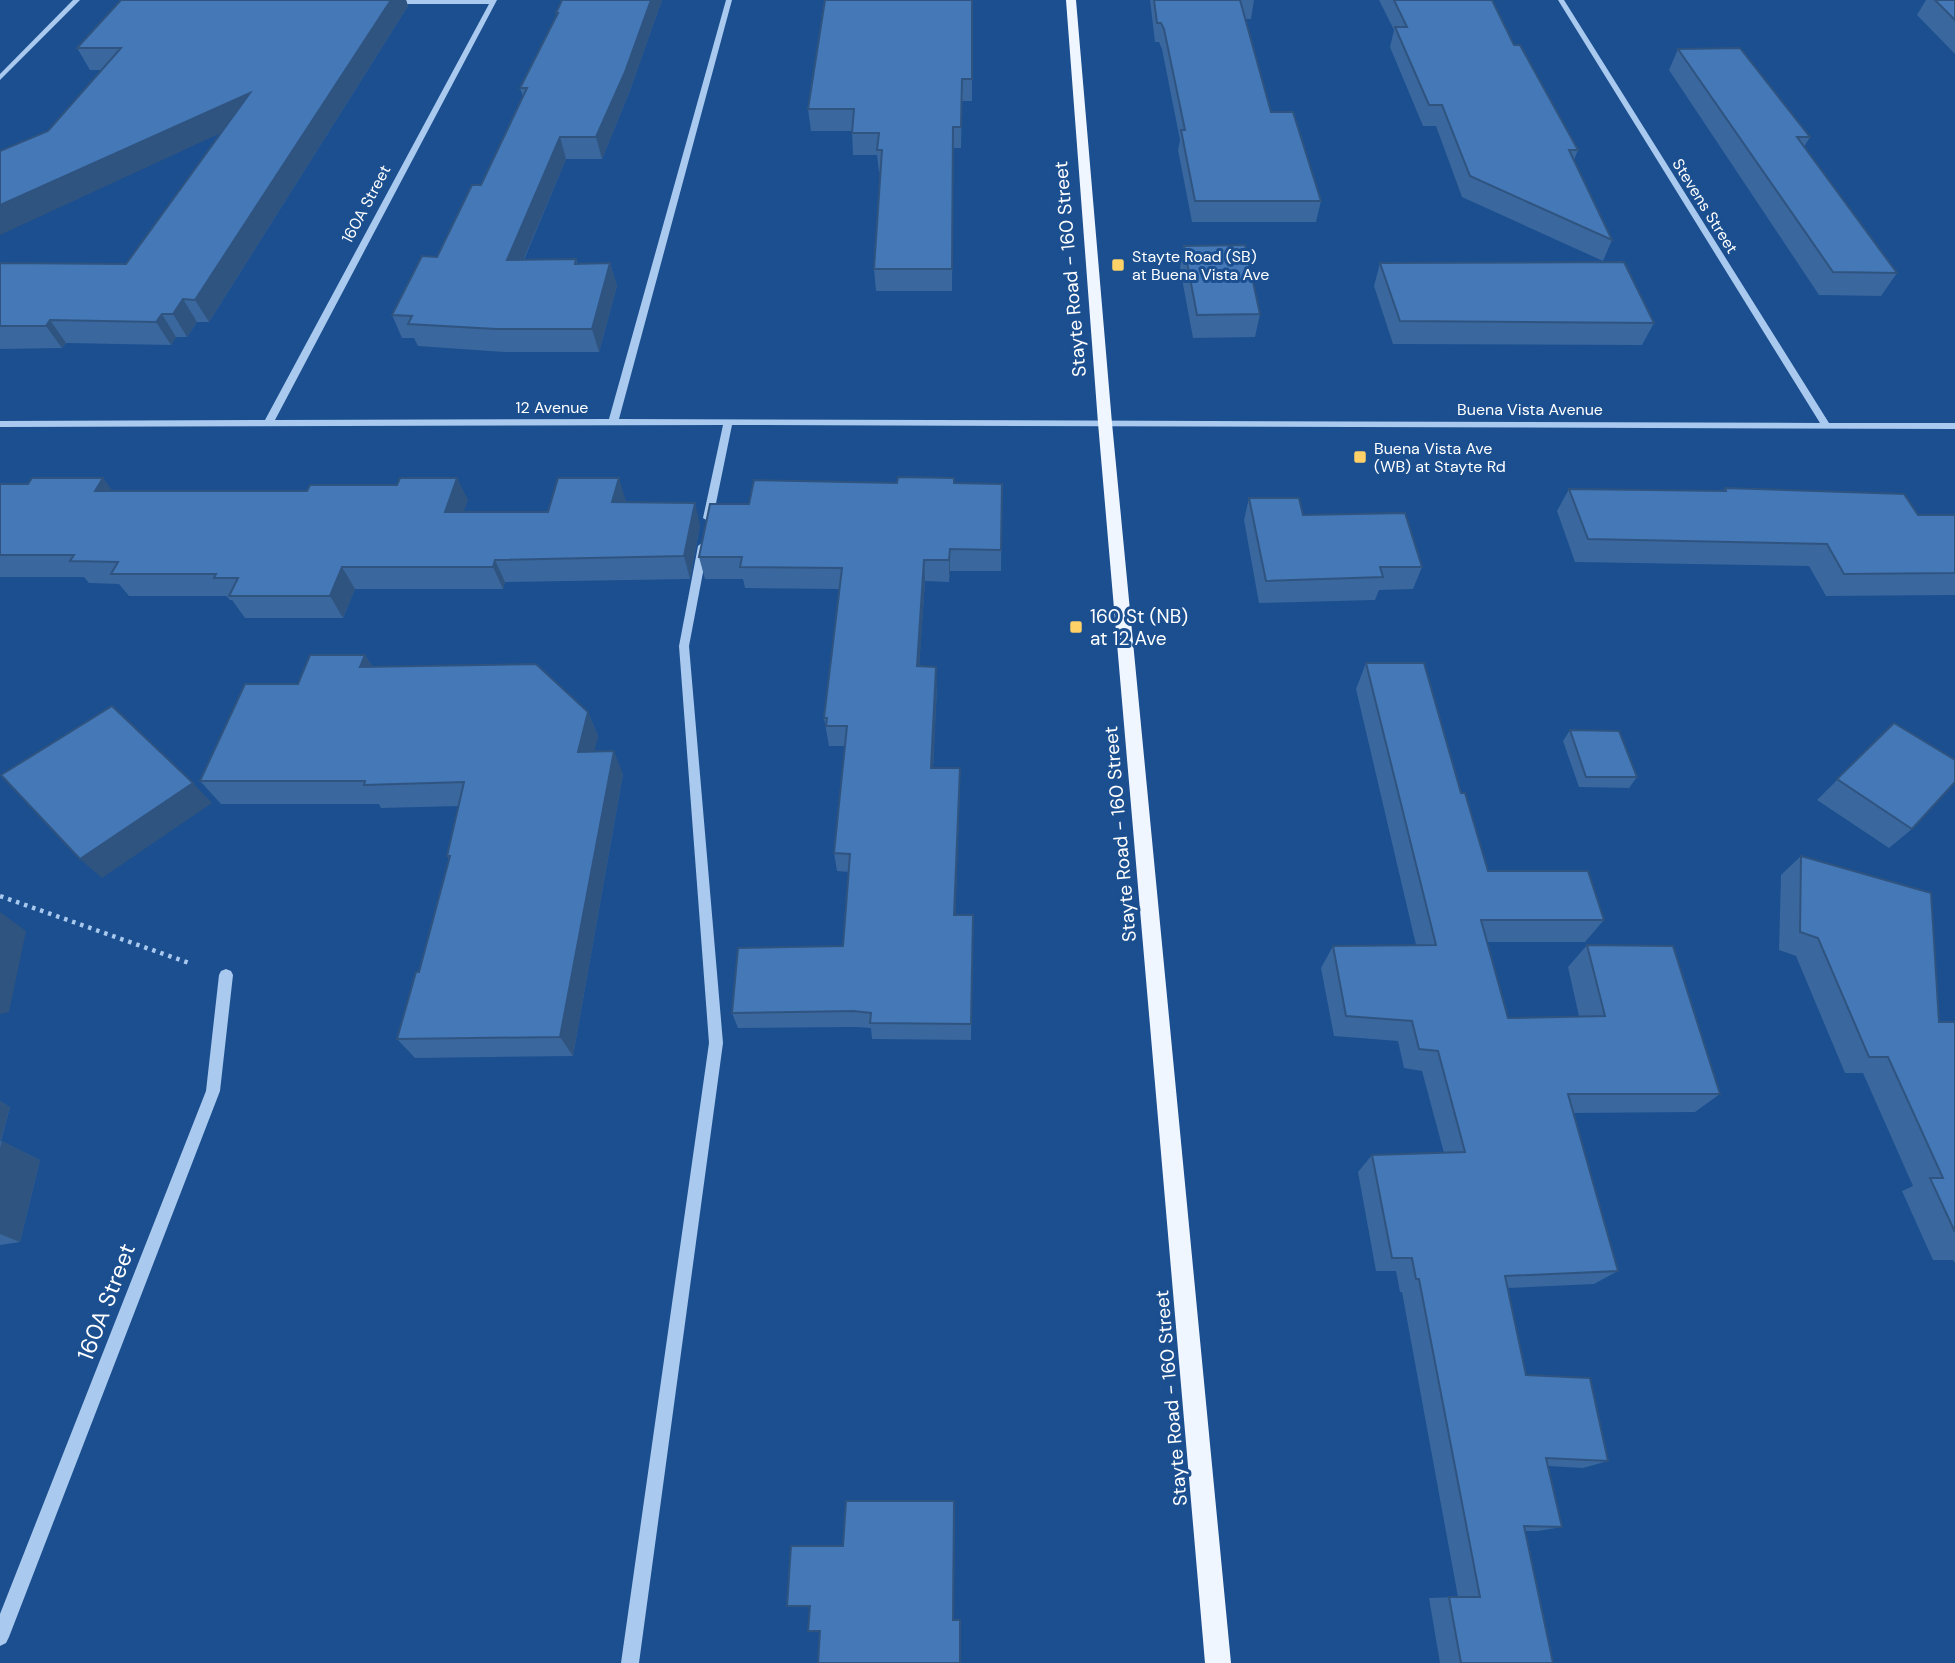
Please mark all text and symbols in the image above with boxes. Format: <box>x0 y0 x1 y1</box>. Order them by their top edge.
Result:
street label: Stevens Street <box>1667 155 1743 257</box>
street label: Stayte Road - 160 Street <box>1048 160 1092 378</box>
street label: 160A Street <box>337 161 395 247</box>
place label: Stayte Road (SB) at Buena Vista Ave <box>1132 246 1269 285</box>
marker: Stayte Road (SB) at Buena Vista Ave <box>1110 257 1126 273</box>
street label: 12 Avenue <box>516 397 588 418</box>
street label: Buena Vista Avenue <box>1457 399 1603 420</box>
place label: Buena Vista Ave (WB) at Stayte Rd <box>1374 438 1506 477</box>
marker: Buena Vista Ave (WB) at Stayte Rd <box>1352 449 1368 465</box>
place label: 160 St (NB) at 12 Ave <box>1090 604 1188 651</box>
marker: 160 St (NB) at 12 Ave <box>1068 619 1084 635</box>
street label: Stayte Road - 160 Street <box>1098 725 1142 943</box>
street label: 160A Street <box>70 1239 142 1365</box>
street label: Stayte Road - 160 Street <box>1149 1289 1193 1507</box>

